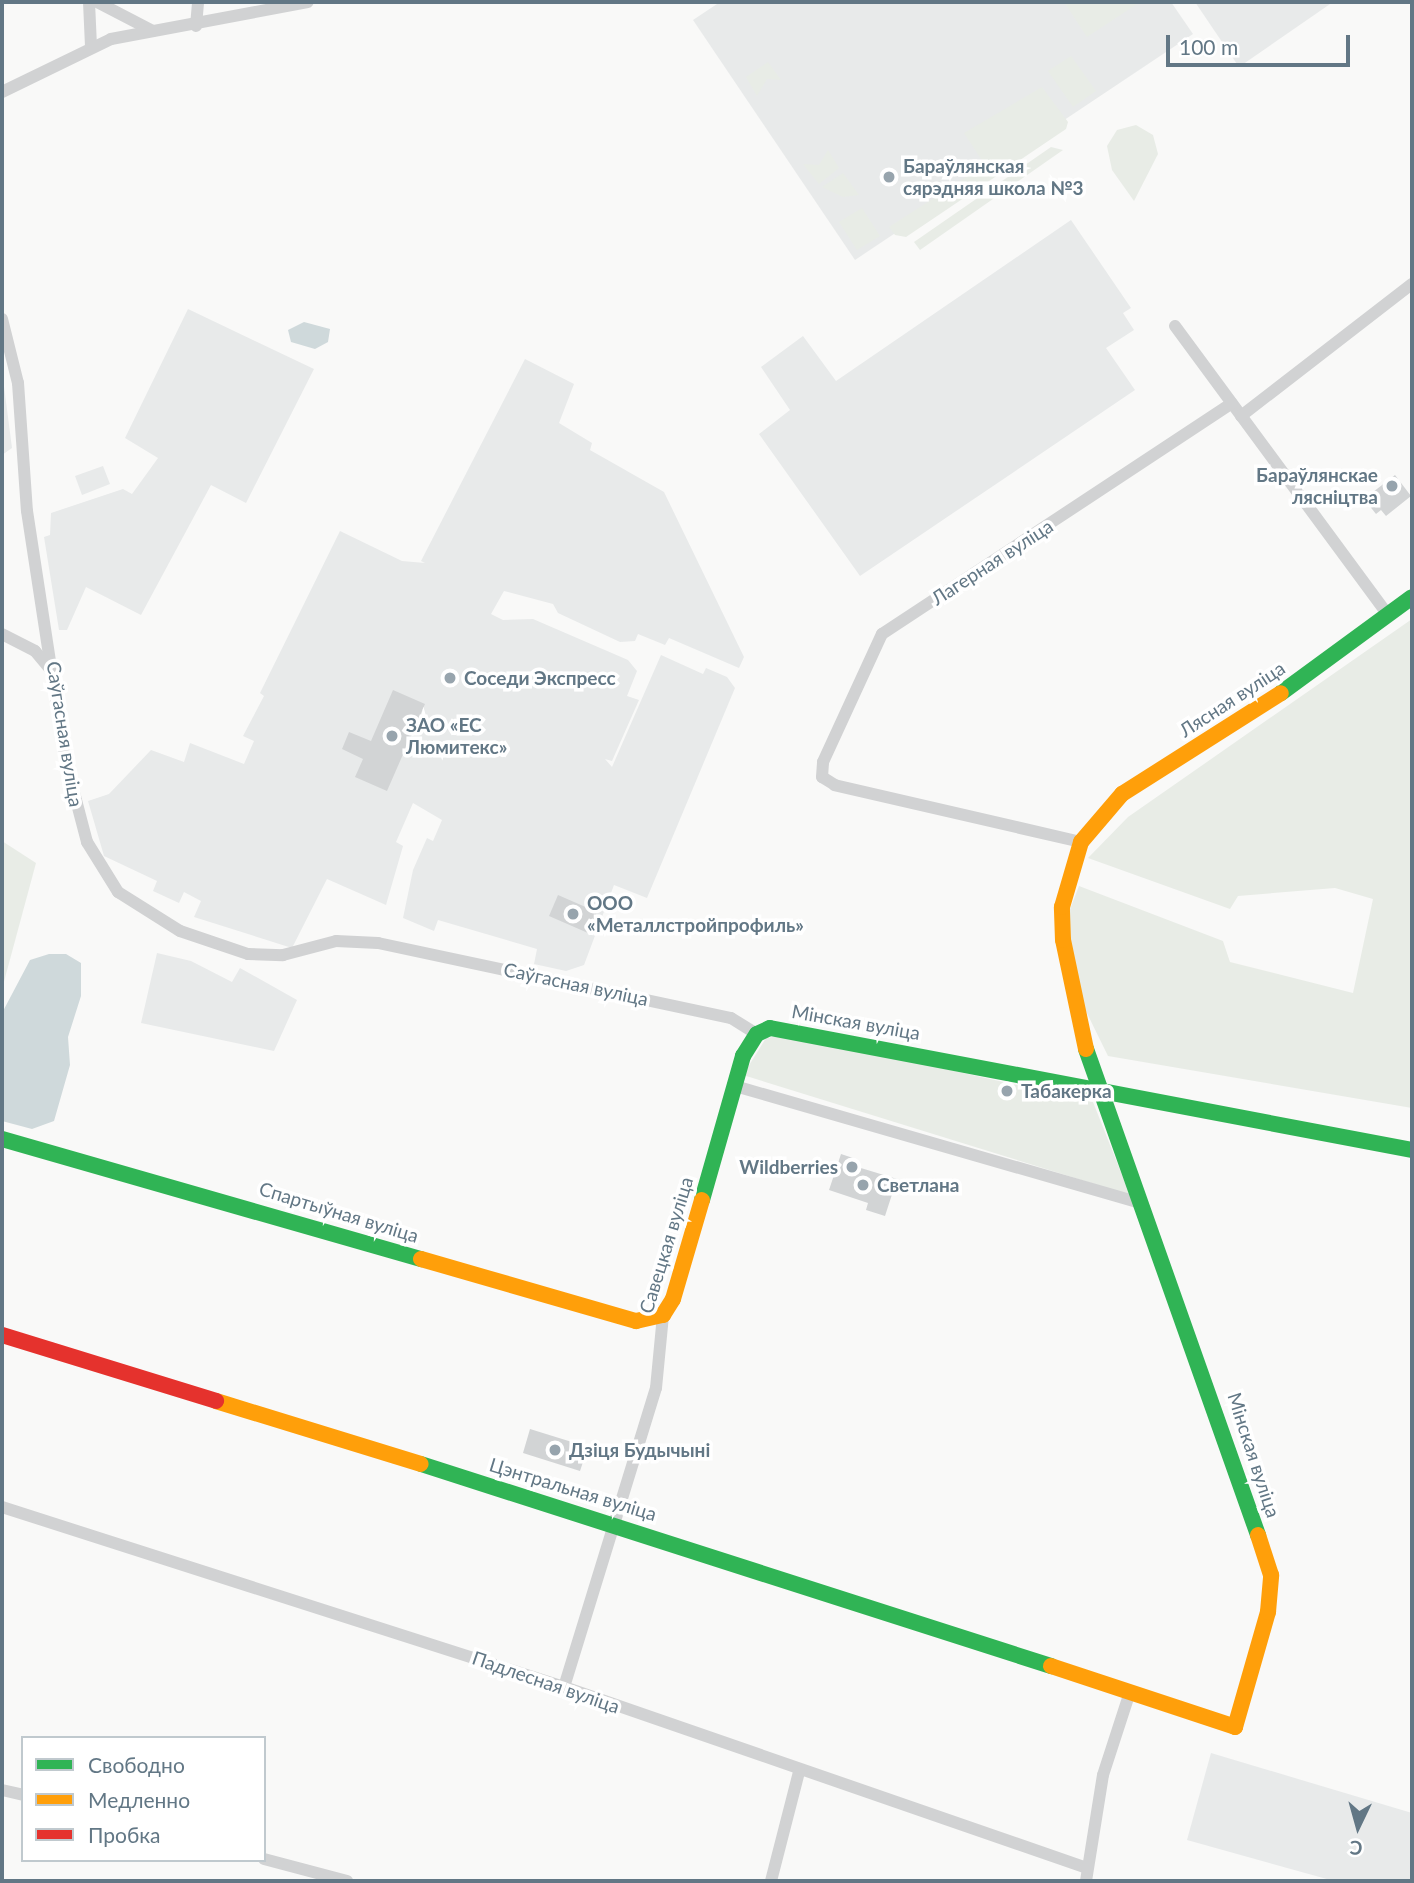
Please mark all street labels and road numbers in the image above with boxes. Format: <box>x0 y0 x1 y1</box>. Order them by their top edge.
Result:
street label: Лагерная вуліца <box>927 514 1057 610</box>
street label: Лясная вуліца <box>1175 656 1289 742</box>
street label: Саўгасная вуліца <box>42 660 88 808</box>
street label: Саўгасная вуліца <box>502 958 650 1010</box>
street label: Мінская вуліца <box>790 999 922 1045</box>
street label: Савецкая вуліца <box>634 1174 698 1316</box>
street label: Спартыўная вуліца <box>257 1177 421 1247</box>
street label: Мінская вуліца <box>1223 1390 1285 1520</box>
street label: Цэнтральная вуліца <box>487 1453 659 1525</box>
street label: Падлесная вуліца <box>469 1646 623 1718</box>

